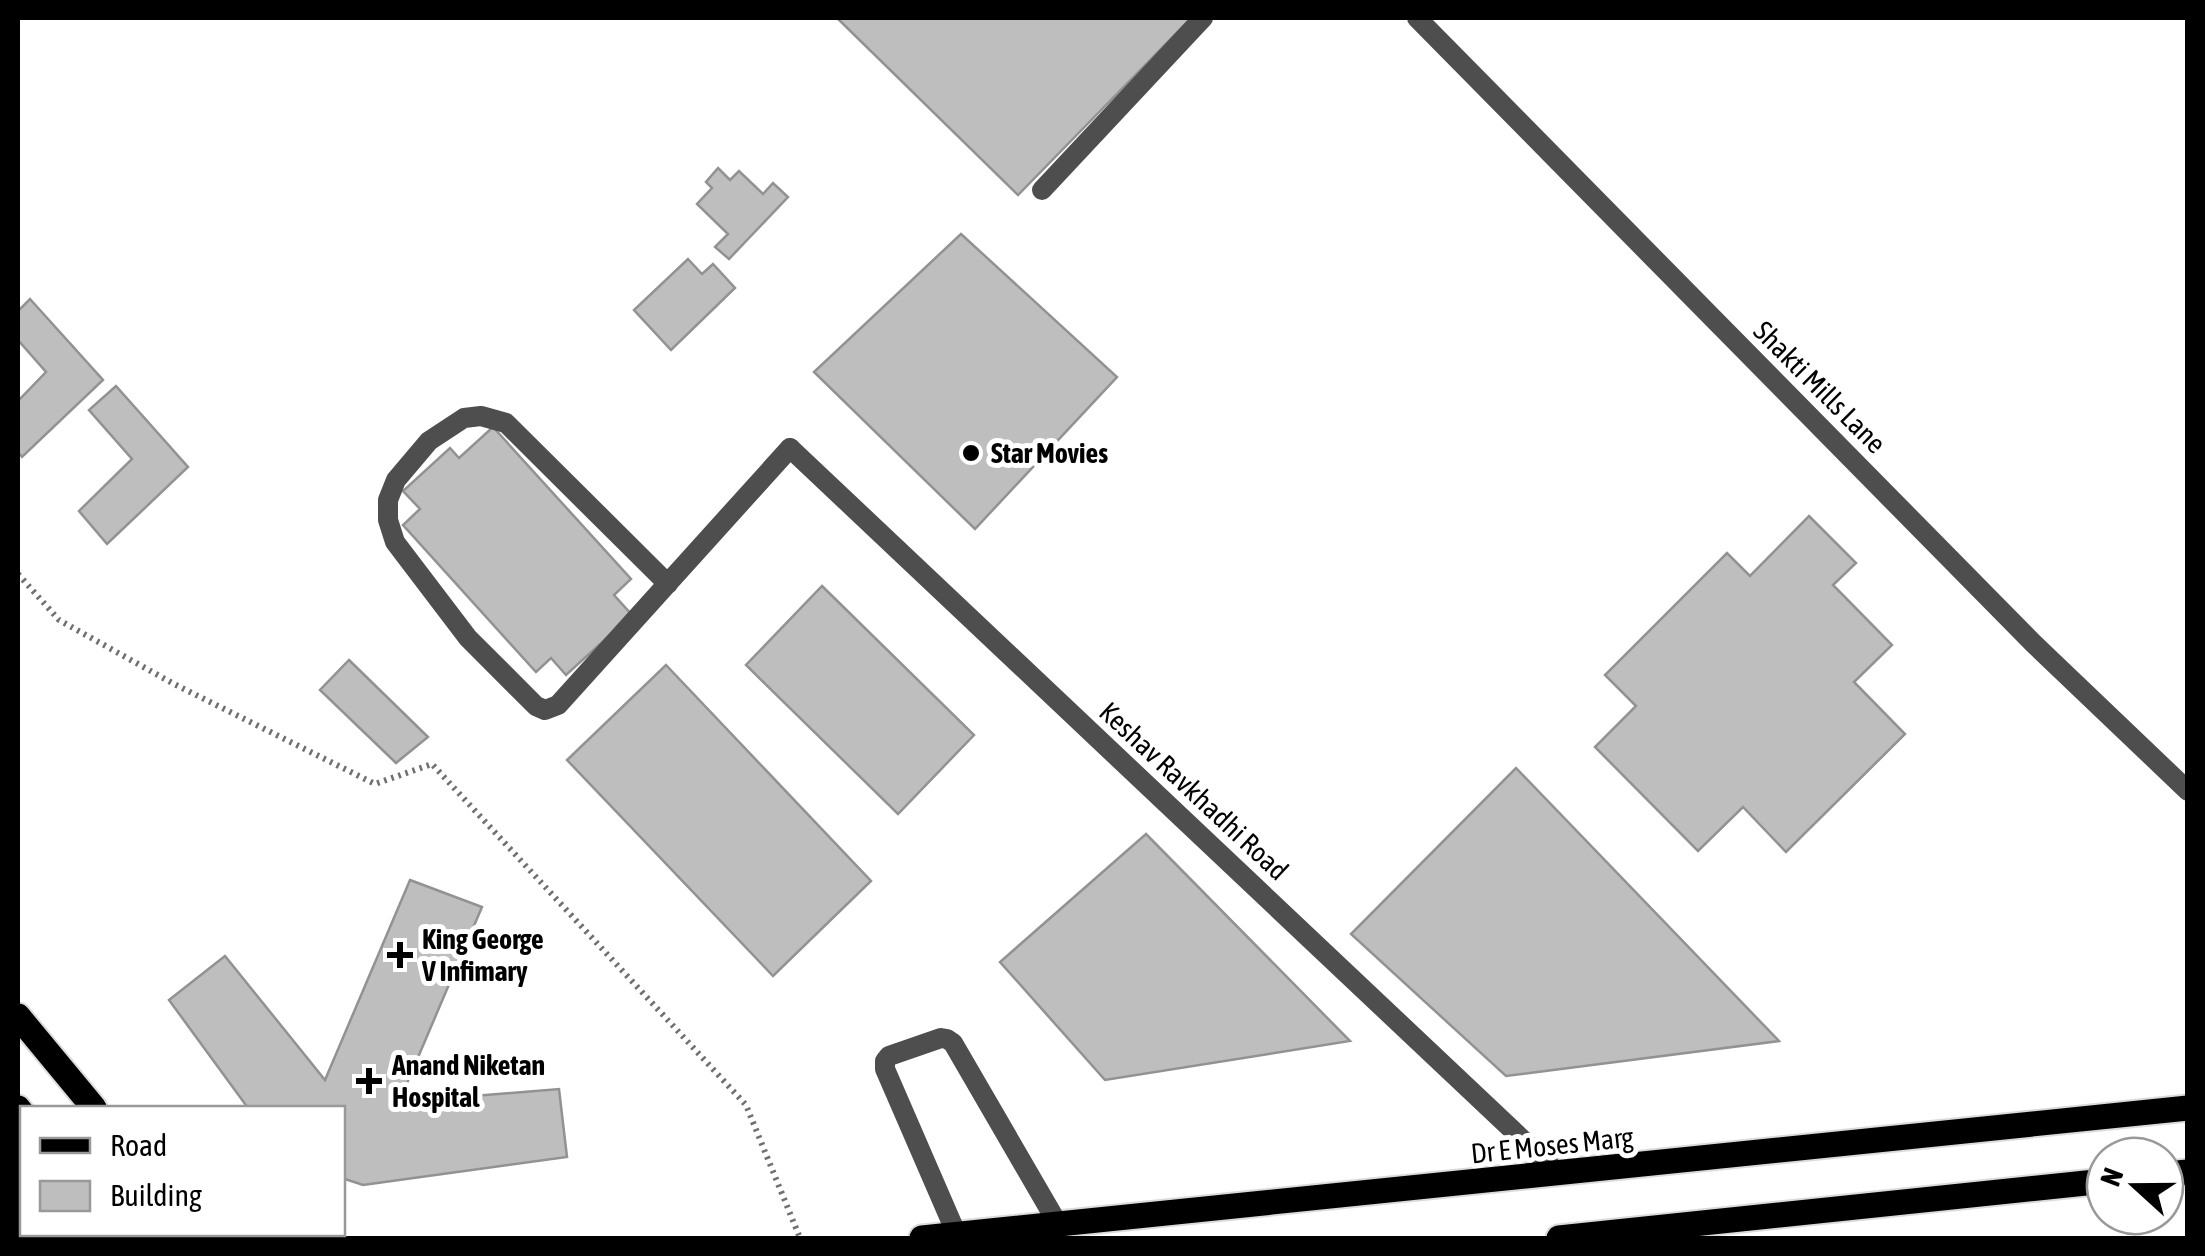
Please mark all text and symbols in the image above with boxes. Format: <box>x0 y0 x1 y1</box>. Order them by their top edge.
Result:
street label: Shakti Mills Lane <box>1748 315 1892 459</box>
place label: Star Movies <box>991 437 1108 469</box>
marker: Star Movies <box>960 442 982 464</box>
street label: Keshav Ravkhadhi Road <box>1093 695 1295 887</box>
place label: King George V Infimary <box>421 923 544 987</box>
marker: King George V Infimary <box>387 942 413 968</box>
place label: Anand Niketan Hospital <box>391 1049 545 1113</box>
marker: Anand Niketan Hospital <box>356 1068 382 1094</box>
legend <box>20 1106 345 1236</box>
street label: Dr E Moses Marg <box>1469 1121 1635 1169</box>
text: Road <box>110 1128 167 1162</box>
north arrow <box>2085 1136 2185 1236</box>
text: N <box>2094 1164 2130 1190</box>
text: Building <box>110 1178 202 1212</box>

